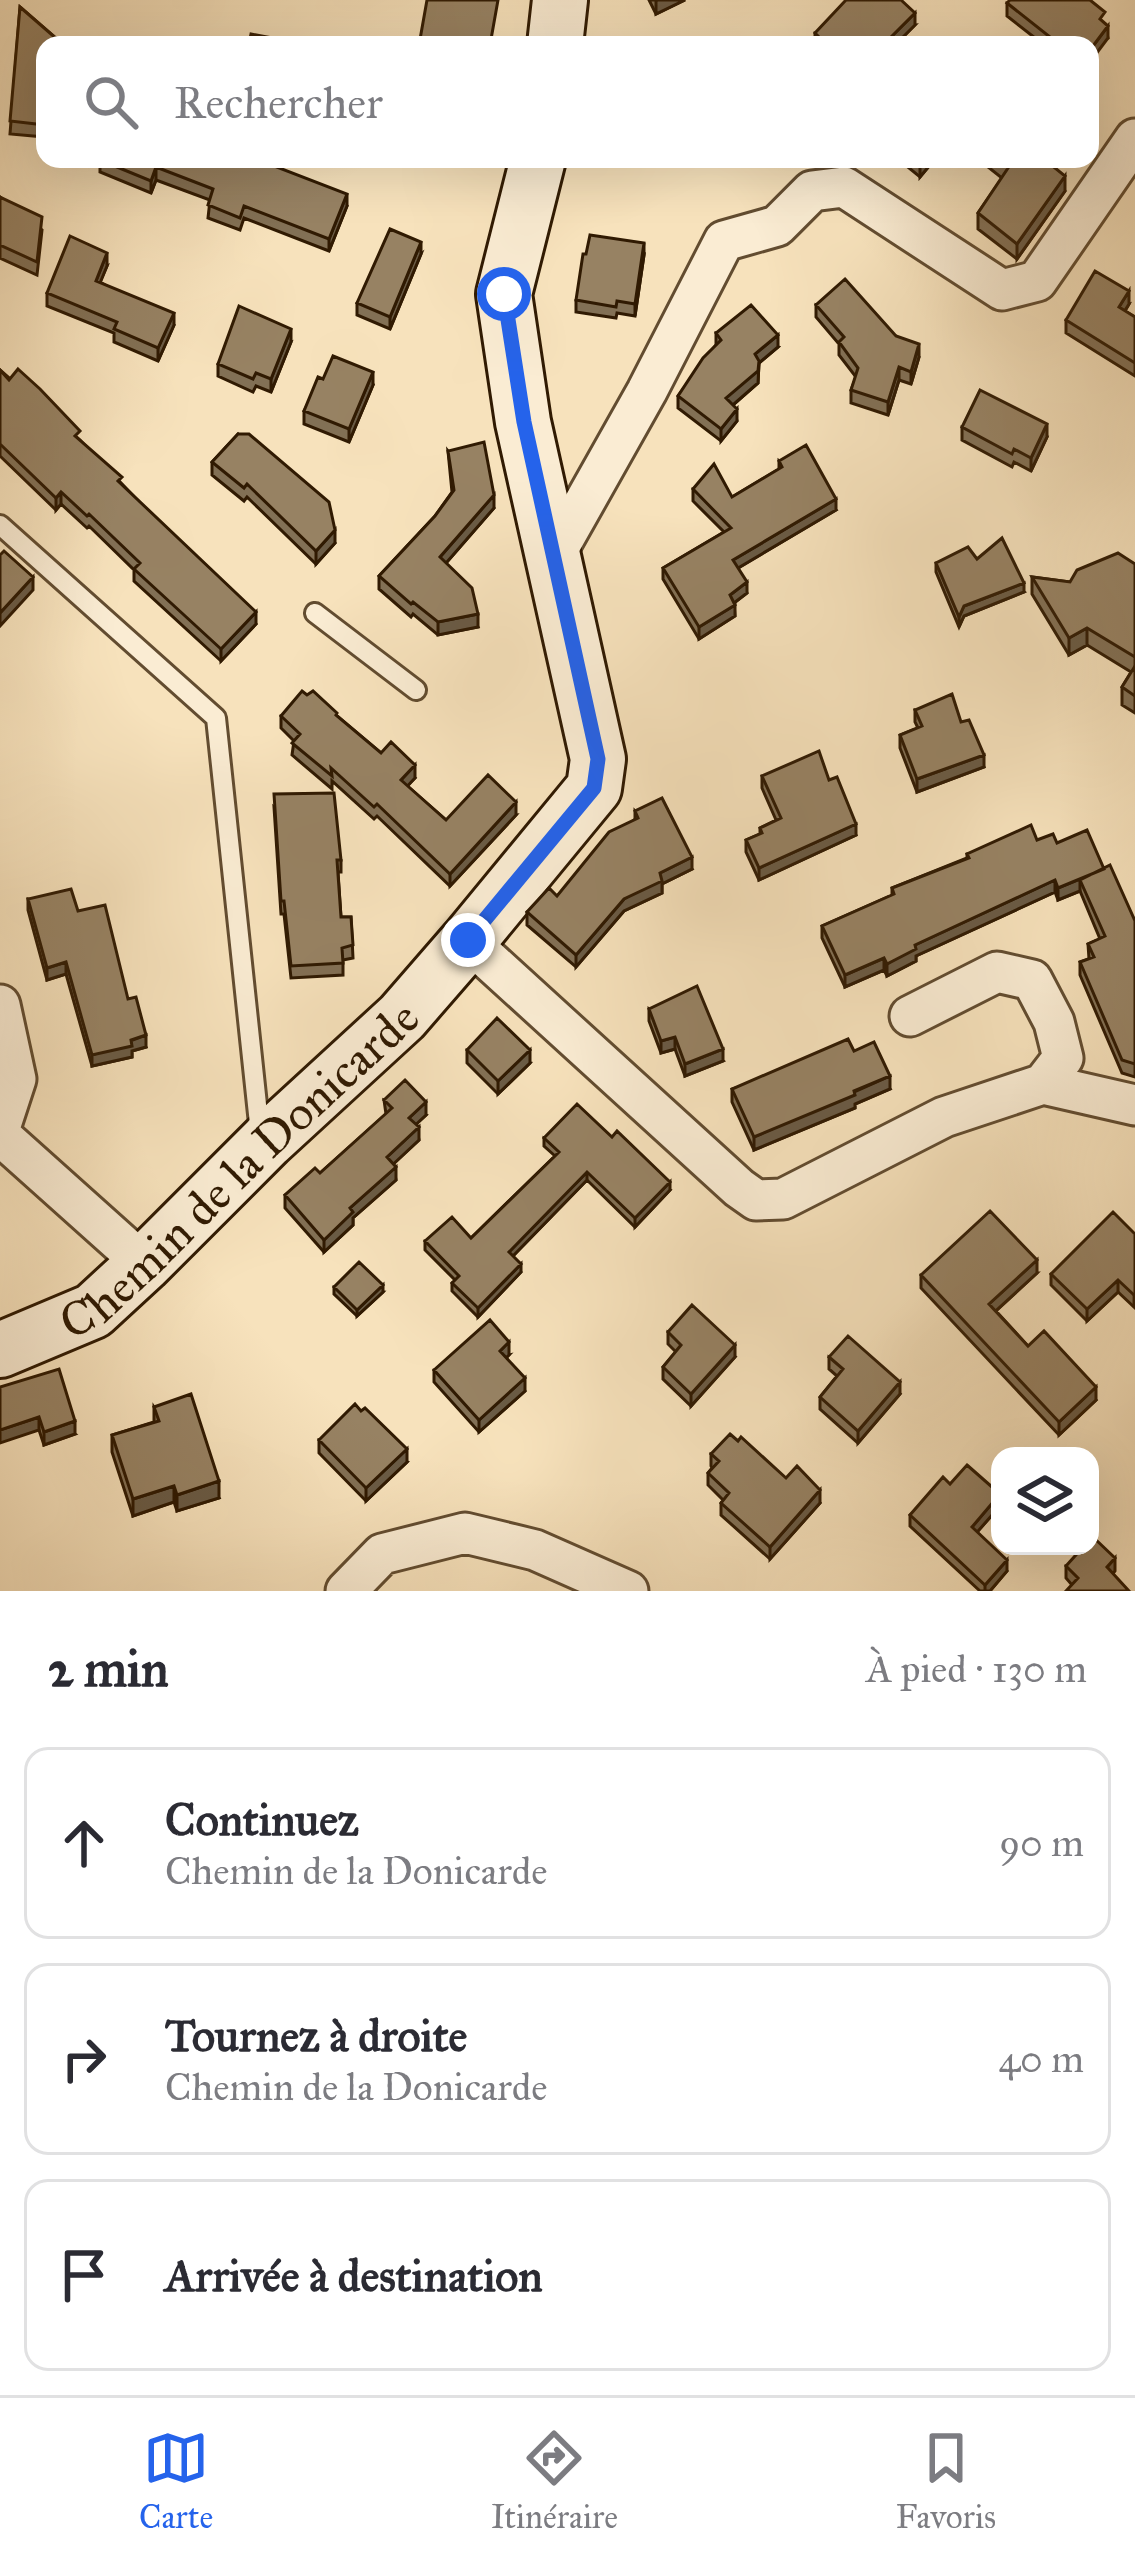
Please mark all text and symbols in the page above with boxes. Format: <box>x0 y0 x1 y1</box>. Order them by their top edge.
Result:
search box <box>36 36 1099 168</box>
icon: search <box>78 69 144 135</box>
text: Rechercher <box>174 75 383 130</box>
route start <box>477 267 531 321</box>
route end <box>441 913 495 967</box>
street label: Chemin de la Donicarde <box>51 990 432 1352</box>
map controls <box>991 1447 1099 1555</box>
button: layers <box>991 1447 1099 1555</box>
text: 2 min <box>48 1638 169 1700</box>
text: À pied · 130 m <box>866 1645 1087 1693</box>
text: Continuez <box>165 1792 359 1847</box>
icon: ahead <box>51 1810 117 1876</box>
text: 90 m <box>999 1819 1084 1867</box>
text: Chemin de la Donicarde <box>165 1847 548 1895</box>
text: Tournez à droite <box>165 2008 467 2063</box>
icon: right <box>51 2026 117 2092</box>
text: 40 m <box>998 2035 1084 2083</box>
text: Chemin de la Donicarde <box>165 2063 548 2111</box>
icon: arrive <box>51 2242 117 2308</box>
text: Arrivée à destination <box>165 2248 543 2303</box>
tab: Carte <box>139 2425 213 2537</box>
tab: Itinéraire <box>491 2425 618 2537</box>
tab: Favoris <box>896 2425 996 2537</box>

